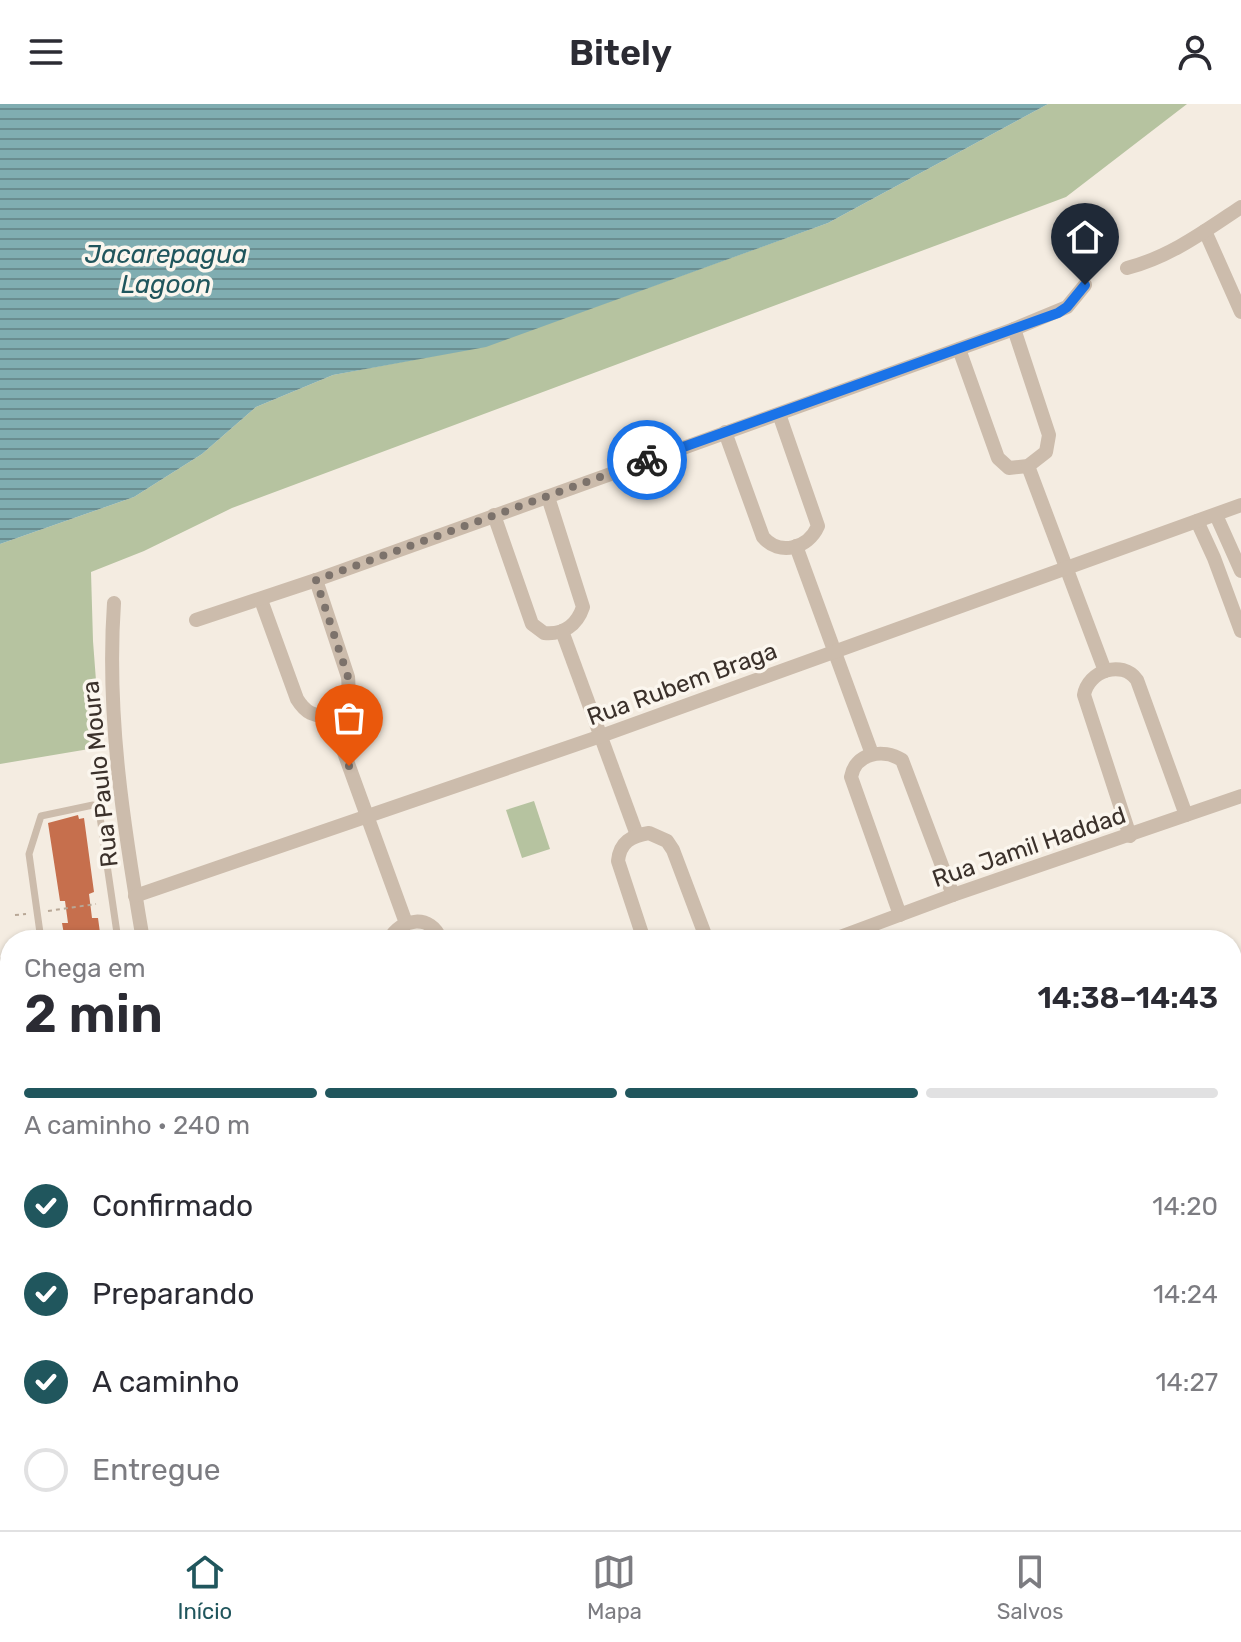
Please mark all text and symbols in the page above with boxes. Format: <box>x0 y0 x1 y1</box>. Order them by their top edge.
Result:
icon: menu <box>24 30 68 74</box>
icon: person <box>1173 30 1217 74</box>
text: Bitely <box>569 31 672 74</box>
pin <box>1051 203 1119 285</box>
icon: home <box>1063 215 1107 259</box>
water label: Jacarepagua Lagoon <box>85 239 247 300</box>
courier <box>607 420 687 500</box>
icon: bike <box>625 438 669 482</box>
street label: Rua Rubem Braga <box>583 637 781 731</box>
street label: Rua Paulo Moura <box>76 679 124 869</box>
pin <box>315 684 383 766</box>
icon: bag <box>327 696 371 740</box>
street label: Rua Jamil Haddad <box>928 801 1130 893</box>
text: Chega em <box>24 953 146 984</box>
text: 14:38–14:43 <box>1037 980 1218 1016</box>
text: 2 min <box>24 983 163 1045</box>
text: A caminho · 240 m <box>24 1110 250 1141</box>
icon: check <box>24 1184 68 1228</box>
text: Confirmado <box>92 1188 253 1224</box>
text: 14:20 <box>1152 1191 1218 1222</box>
icon: check <box>24 1272 68 1316</box>
text: Preparando <box>92 1276 255 1312</box>
text: 14:24 <box>1153 1279 1218 1310</box>
icon: check <box>24 1360 68 1404</box>
text: A caminho <box>92 1364 239 1400</box>
text: 14:27 <box>1155 1367 1218 1398</box>
text: Entregue <box>92 1452 221 1488</box>
tab: Início <box>177 1550 232 1625</box>
tab: Mapa <box>587 1550 642 1625</box>
tab: Salvos <box>997 1550 1064 1625</box>

